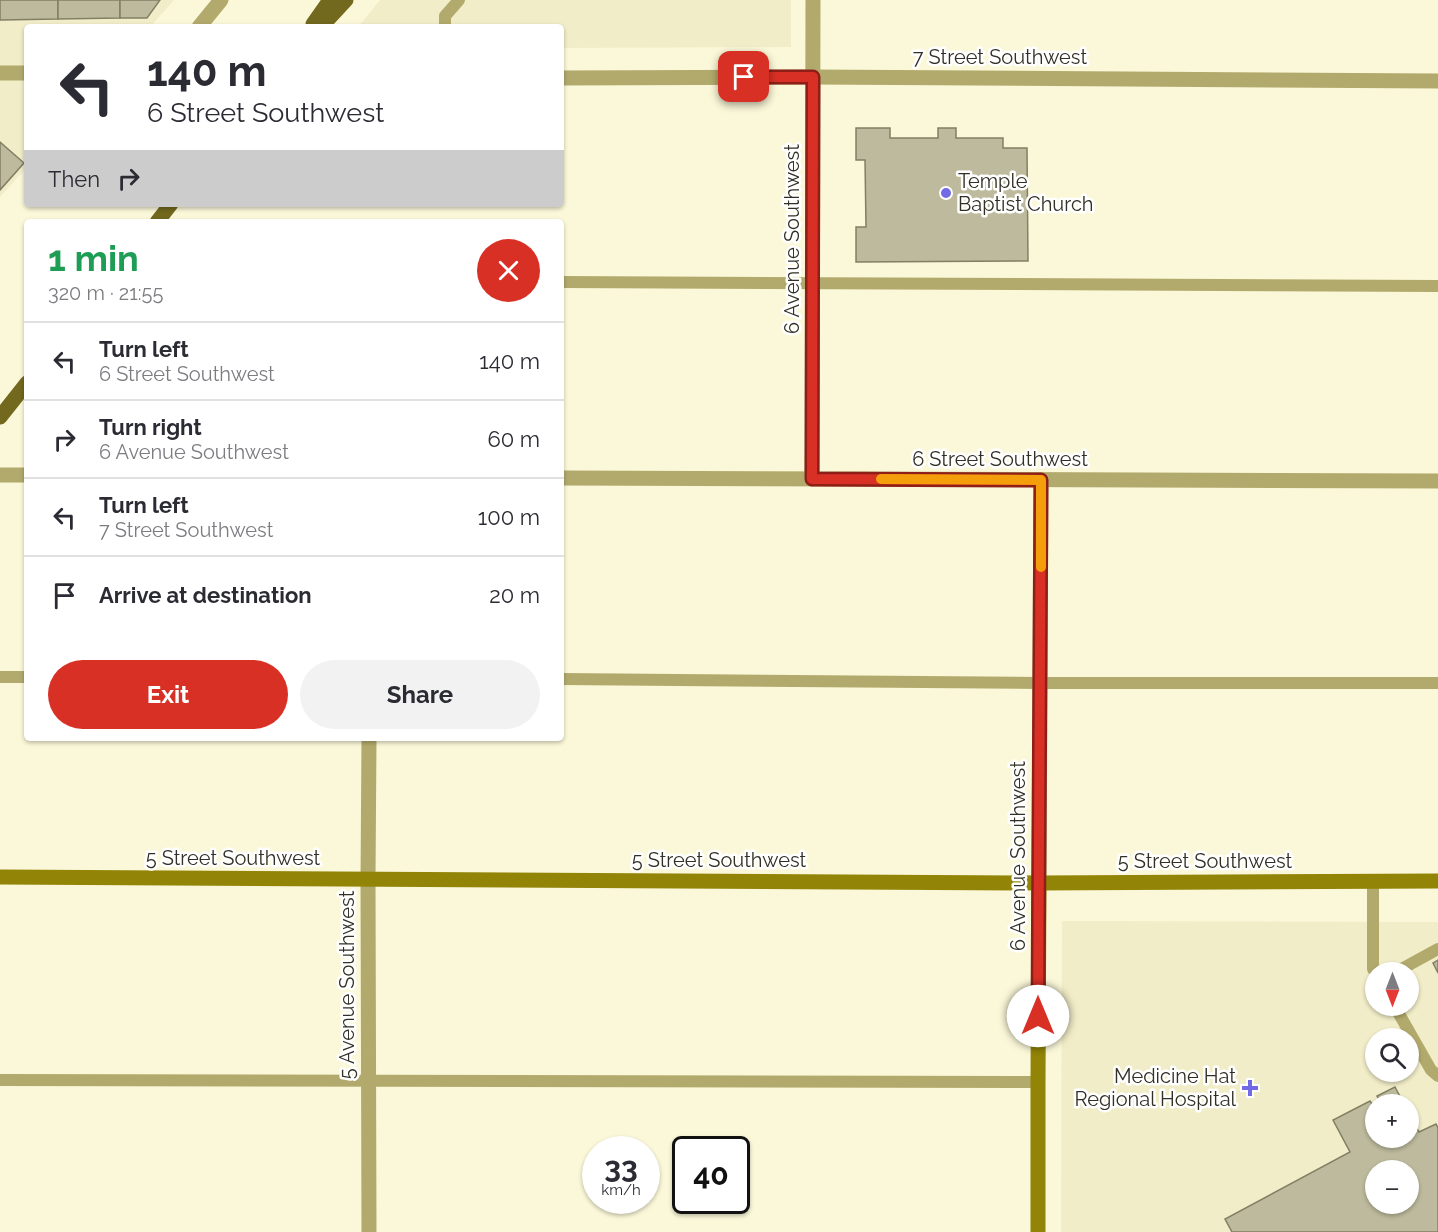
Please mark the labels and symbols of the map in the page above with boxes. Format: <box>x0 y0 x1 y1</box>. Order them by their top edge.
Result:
street label: 7 Street Southwest <box>913 45 1087 69</box>
pin <box>718 51 769 102</box>
street label: 6 Avenue Southwest <box>780 144 804 334</box>
place label: Temple Baptist Church <box>958 169 1094 216</box>
marker: Temple Baptist Church <box>939 186 953 200</box>
street label: 6 Street Southwest <box>912 447 1088 471</box>
street label: 6 Avenue Southwest <box>1006 761 1030 951</box>
street label: 5 Street Southwest <box>146 846 321 870</box>
street label: 5 Street Southwest <box>632 848 807 872</box>
street label: 5 Street Southwest <box>1118 849 1293 873</box>
street label: 5 Avenue Southwest <box>335 890 359 1079</box>
north arrow <box>1365 962 1419 1016</box>
position arrow <box>1006 984 1070 1048</box>
place label: Medicine Hat Regional Hospital <box>1075 1064 1237 1111</box>
marker: Medicine Hat Regional Hospital <box>1241 1079 1259 1097</box>
speed limit sign: 40 <box>672 1136 750 1214</box>

